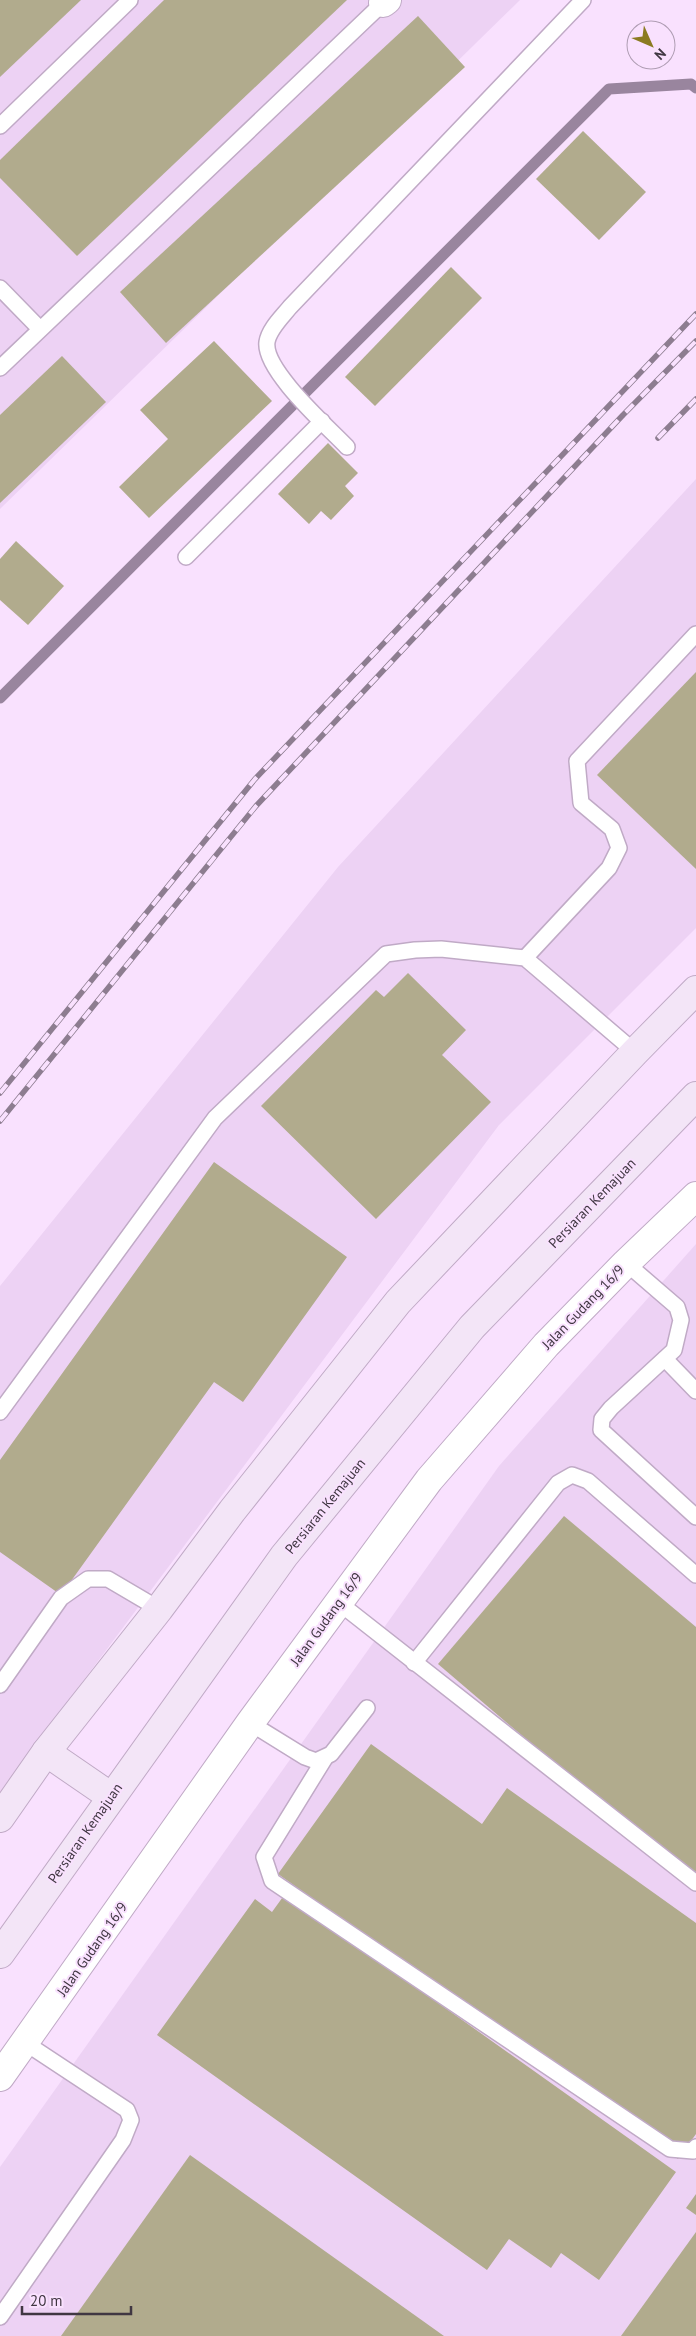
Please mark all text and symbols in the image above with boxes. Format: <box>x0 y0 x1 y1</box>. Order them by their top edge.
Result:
north arrow <box>626 20 676 70</box>
text: N <box>651 45 670 64</box>
street label: Persiaran Kemajuan <box>545 1154 639 1252</box>
street label: Jalan Gudang 16/9 <box>537 1261 628 1354</box>
street label: Persiaran Kemajuan <box>281 1454 369 1558</box>
street label: Jalan Gudang 16/9 <box>286 1569 366 1670</box>
street label: Persiaran Kemajuan <box>44 1779 126 1887</box>
street label: Jalan Gudang 16/9 <box>52 1898 131 2000</box>
scale bar <box>22 2284 131 2316</box>
text: 20 m <box>30 2291 63 2310</box>

